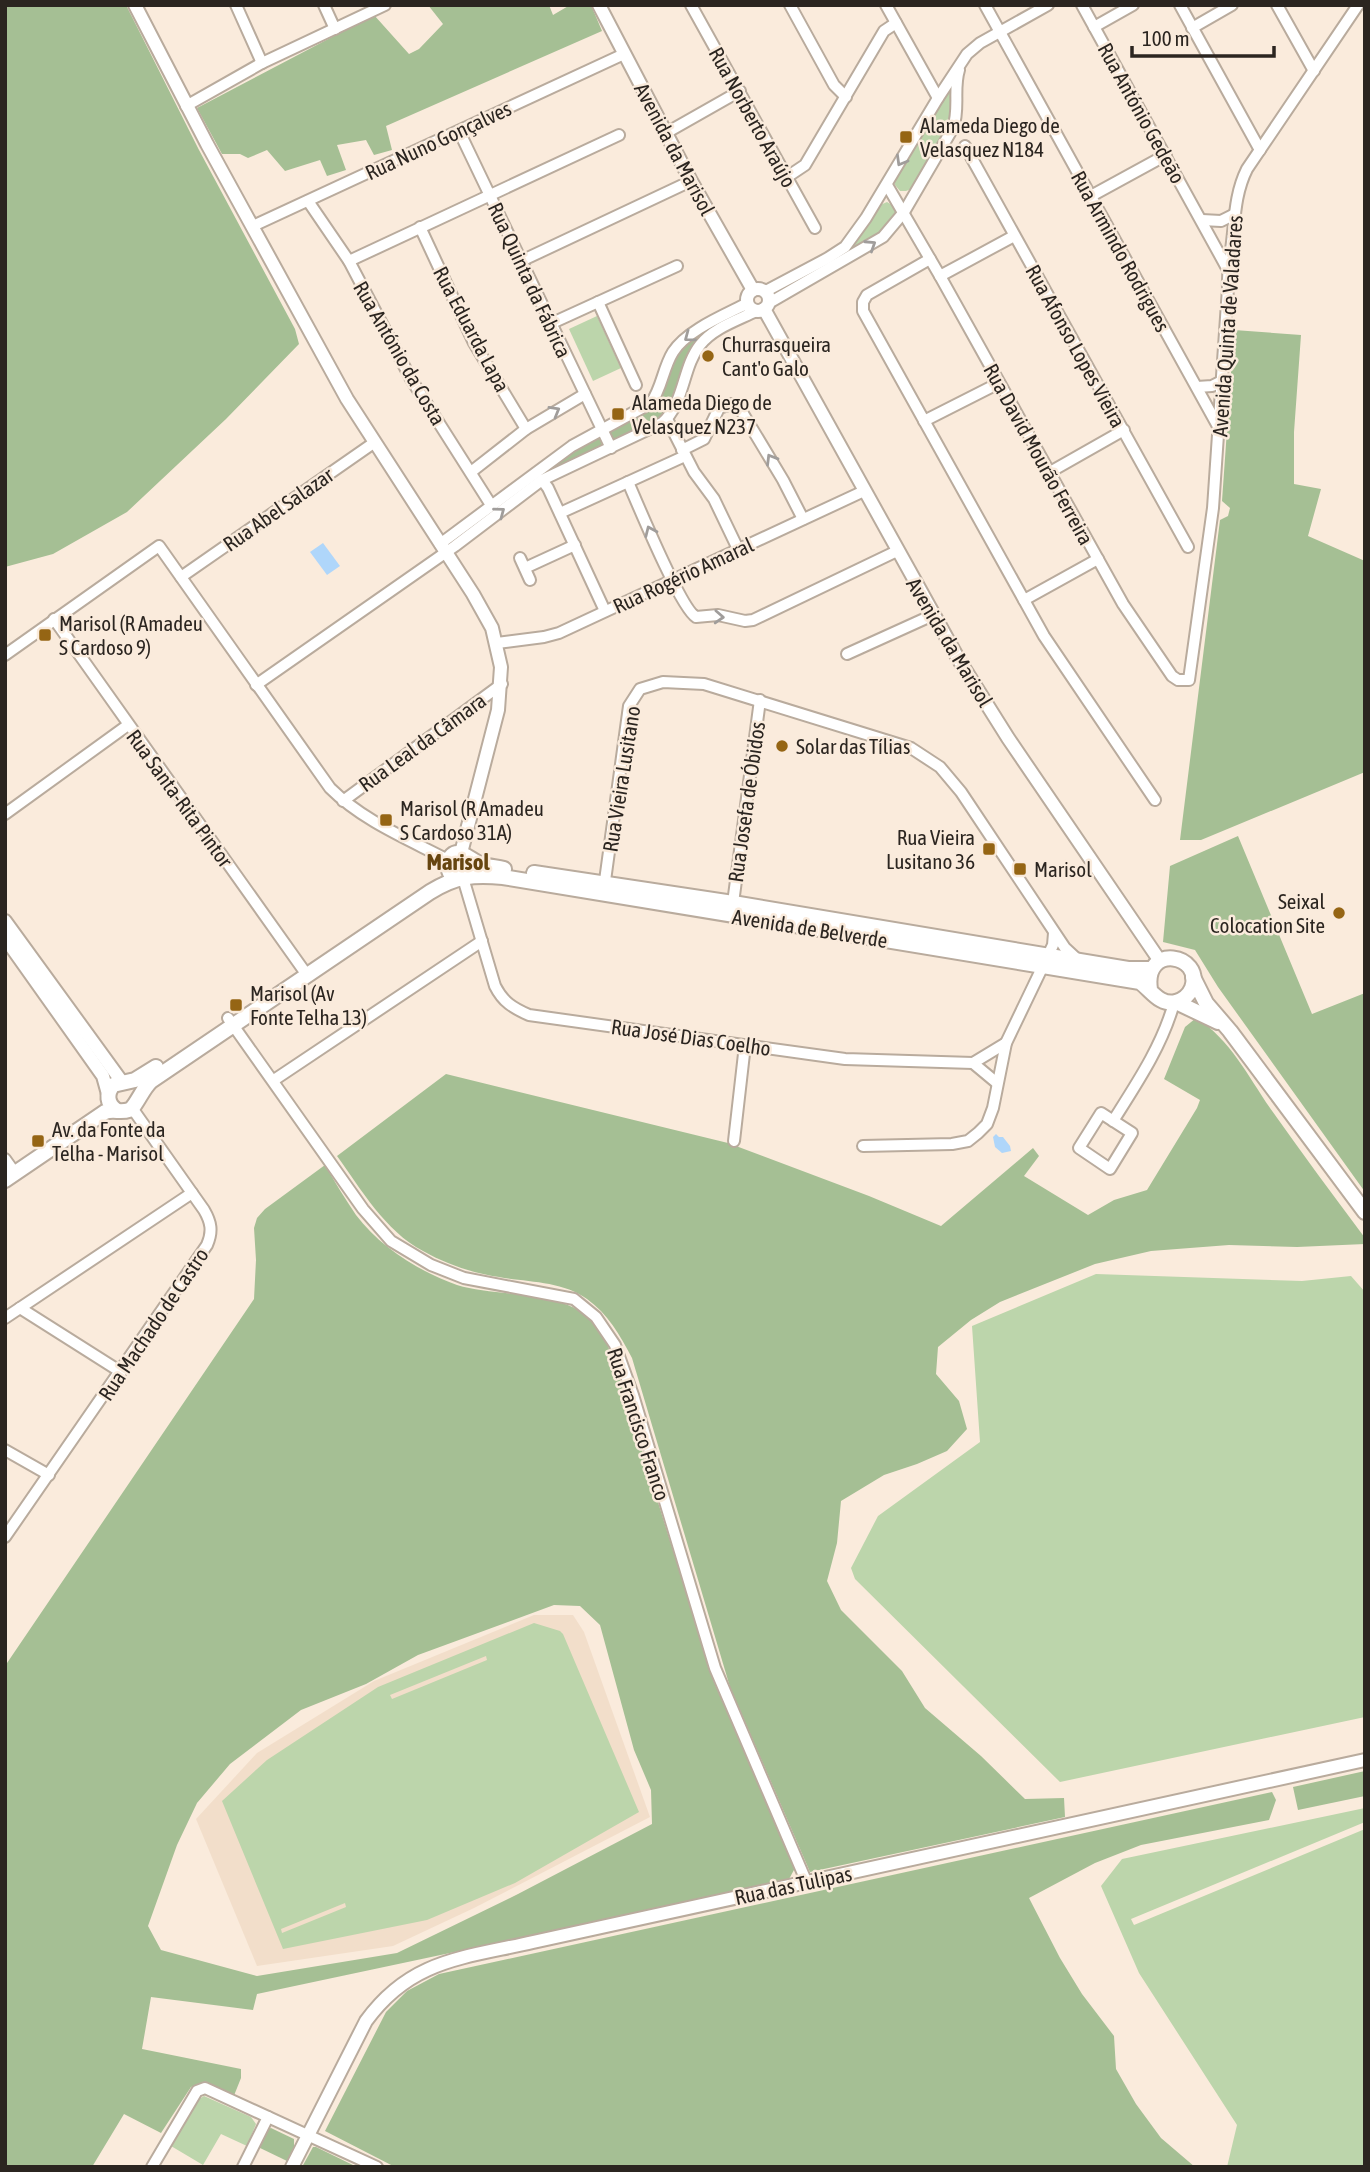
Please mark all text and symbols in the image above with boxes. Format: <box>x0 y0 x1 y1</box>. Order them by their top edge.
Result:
scale bar <box>1132 14 1274 58</box>
text: 100 m <box>1142 26 1190 50</box>
street label: Rua António Gedeão <box>1093 39 1191 187</box>
street label: Rua Norberto Araújo <box>705 43 801 191</box>
street label: Avenida da Marisol <box>630 79 720 220</box>
street label: Rua Nuno Gonçalves <box>361 96 515 184</box>
place label: Alameda Diego de Velasquez N184 <box>920 113 1060 161</box>
marker: Alameda Diego de Velasquez N184 <box>898 129 914 145</box>
one-way arrow <box>896 153 909 166</box>
street label: Rua Armindo Rodrigues <box>1067 166 1175 336</box>
street label: Rua Quinta da Fábrica <box>484 199 576 361</box>
street label: Avenida Quinta de Valadares <box>1207 214 1247 438</box>
one-way arrow <box>863 240 876 253</box>
street label: Rua Afonso Lopes Vieira <box>1021 260 1131 432</box>
street label: Rua Eduarda Lapa <box>429 262 515 396</box>
street label: Rua António da Costa <box>349 277 451 429</box>
one-way arrow <box>684 329 697 342</box>
place label: Churrasqueira Cant'o Galo <box>722 332 831 380</box>
marker: Churrasqueira Cant'o Galo <box>700 348 716 364</box>
street label: Rua David Mourão Ferreira <box>979 359 1099 549</box>
place label: Alameda Diego de Velasquez N237 <box>632 390 772 438</box>
one-way arrow <box>548 406 560 419</box>
marker: Alameda Diego de Velasquez N237 <box>610 406 626 422</box>
one-way arrow <box>766 453 779 466</box>
street label: Rua Abel Salazar <box>218 462 338 556</box>
one-way arrow <box>493 507 505 520</box>
one-way arrow <box>644 526 658 538</box>
street label: Rua Rogério Amaral <box>609 532 757 618</box>
street label: Avenida da Marisol <box>902 573 998 711</box>
one-way arrow <box>714 610 725 625</box>
place label: Marisol (R Amadeu S Cardoso 9) <box>59 611 203 659</box>
marker: Marisol (R Amadeu S Cardoso 9) <box>37 627 53 643</box>
street label: Rua Leal da Câmara <box>354 688 490 796</box>
street label: Rua Vieira Lusitano <box>598 704 644 854</box>
street label: Rua Josefa de Óbidos <box>723 720 769 884</box>
street label: Rua Santa-Rita Pintor <box>122 725 238 872</box>
place label: Solar das Tílias <box>796 734 910 758</box>
marker: Solar das Tílias <box>774 738 790 754</box>
place label: Marisol (R Amadeu S Cardoso 31A) <box>400 796 544 844</box>
marker: Marisol (R Amadeu S Cardoso 31A) <box>378 812 394 828</box>
place label: Rua Vieira Lusitano 36 <box>886 825 975 873</box>
marker: Rua Vieira Lusitano 36 <box>981 841 997 857</box>
district label: Marisol <box>426 849 490 875</box>
place label: Marisol <box>1034 857 1092 881</box>
marker: Marisol <box>1012 861 1028 877</box>
place label: Seixal Colocation Site <box>1210 889 1325 937</box>
street label: Avenida de Belverde <box>731 904 889 952</box>
marker: Seixal Colocation Site <box>1331 905 1347 921</box>
place label: Marisol (Av Fonte Telha 13) <box>250 981 367 1029</box>
marker: Marisol (Av Fonte Telha 13) <box>228 997 244 1013</box>
street label: Rua José Dias Coelho <box>610 1014 772 1060</box>
place label: Av. da Fonte da Telha - Marisol <box>52 1117 166 1165</box>
marker: Av. da Fonte da Telha - Marisol <box>30 1133 46 1149</box>
street label: Rua Machado de Castro <box>93 1243 213 1405</box>
street label: Rua Francisco Franco <box>603 1345 675 1503</box>
street label: Rua das Tulipas <box>732 1861 854 1909</box>

